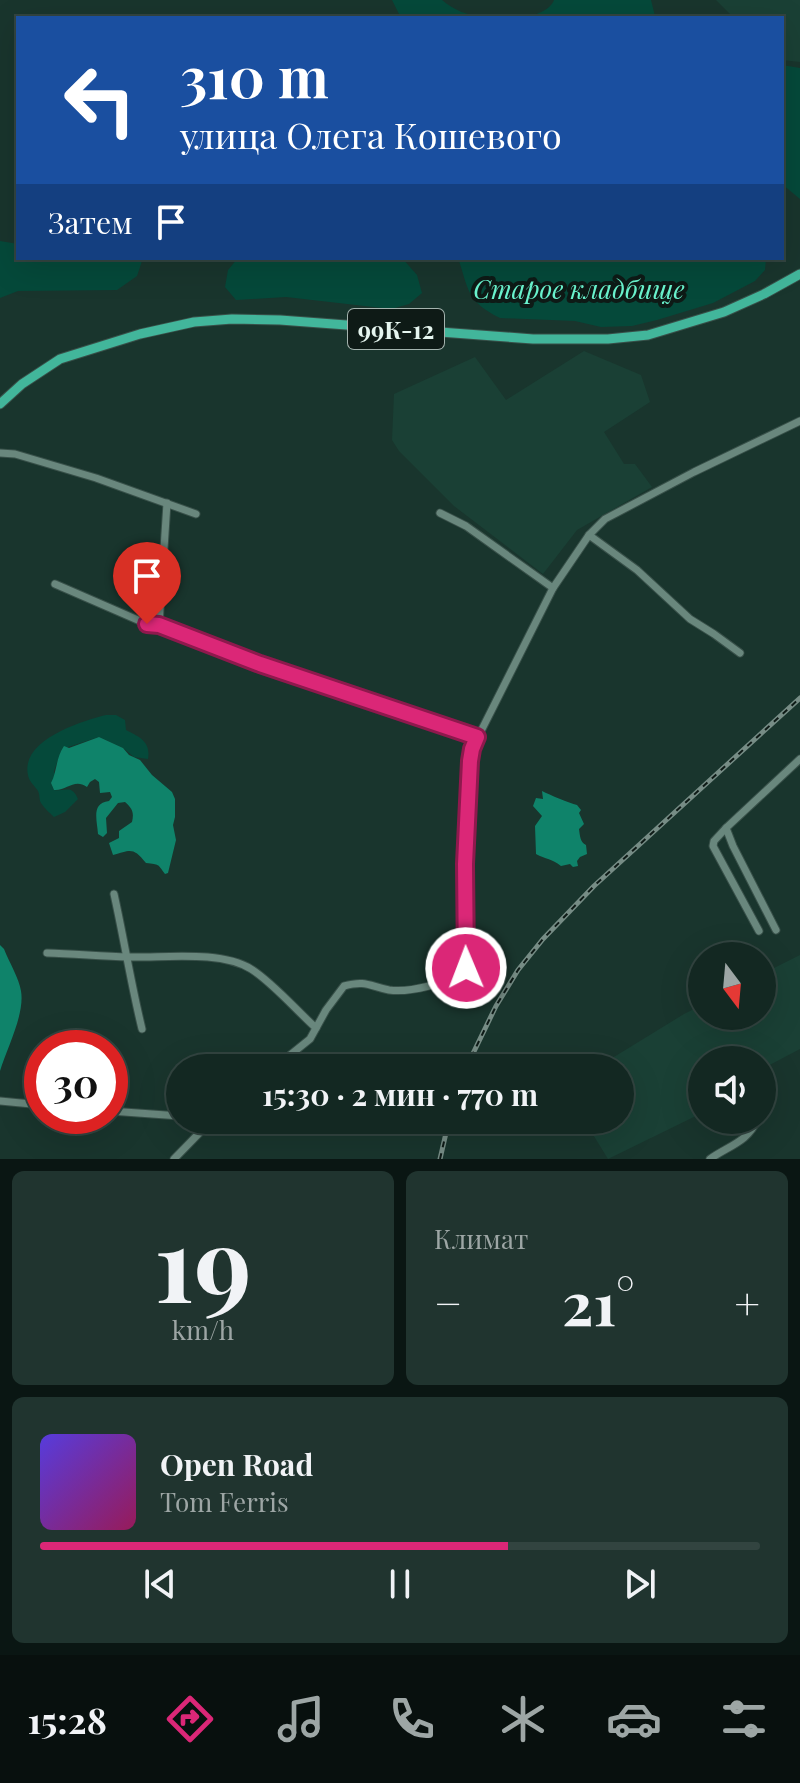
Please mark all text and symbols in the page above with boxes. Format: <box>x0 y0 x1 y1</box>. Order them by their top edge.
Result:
text: 310 m <box>180 38 329 113</box>
icon: left <box>48 48 152 152</box>
text: улица Олега Кошевого <box>180 110 562 158</box>
icon: arrive <box>149 200 193 244</box>
text: Затем <box>48 202 133 242</box>
park label: Старое кладбище <box>473 271 685 306</box>
road number: 99К-12 <box>348 309 444 349</box>
pin <box>113 542 181 624</box>
icon: arrive <box>125 554 169 598</box>
position arrow <box>424 926 508 1010</box>
north arrow <box>688 942 776 1030</box>
map controls <box>688 942 776 1134</box>
speed limit sign: 30 <box>24 1030 128 1134</box>
button: sound <box>688 1046 776 1134</box>
text: 15:30 · 2 мин · 770 m <box>262 1074 538 1114</box>
text: 19 <box>154 1190 252 1329</box>
text: Климат <box>434 1221 528 1256</box>
text: 21° <box>562 1261 635 1341</box>
text: − <box>434 1272 462 1331</box>
text: + <box>734 1272 760 1331</box>
text: km/h <box>172 1312 234 1347</box>
text: Open Road <box>160 1444 313 1484</box>
text: Tom Ferris <box>160 1484 289 1519</box>
icon: previous <box>138 1562 182 1606</box>
icon: pause <box>378 1562 422 1606</box>
icon: next <box>618 1562 662 1606</box>
icon: directions <box>162 1691 218 1747</box>
icon: music <box>273 1691 329 1747</box>
icon: phone <box>384 1691 440 1747</box>
icon: climate <box>495 1691 551 1747</box>
icon: car <box>606 1691 662 1747</box>
icon: filters <box>716 1691 772 1747</box>
text: 15:28 <box>27 1695 107 1743</box>

